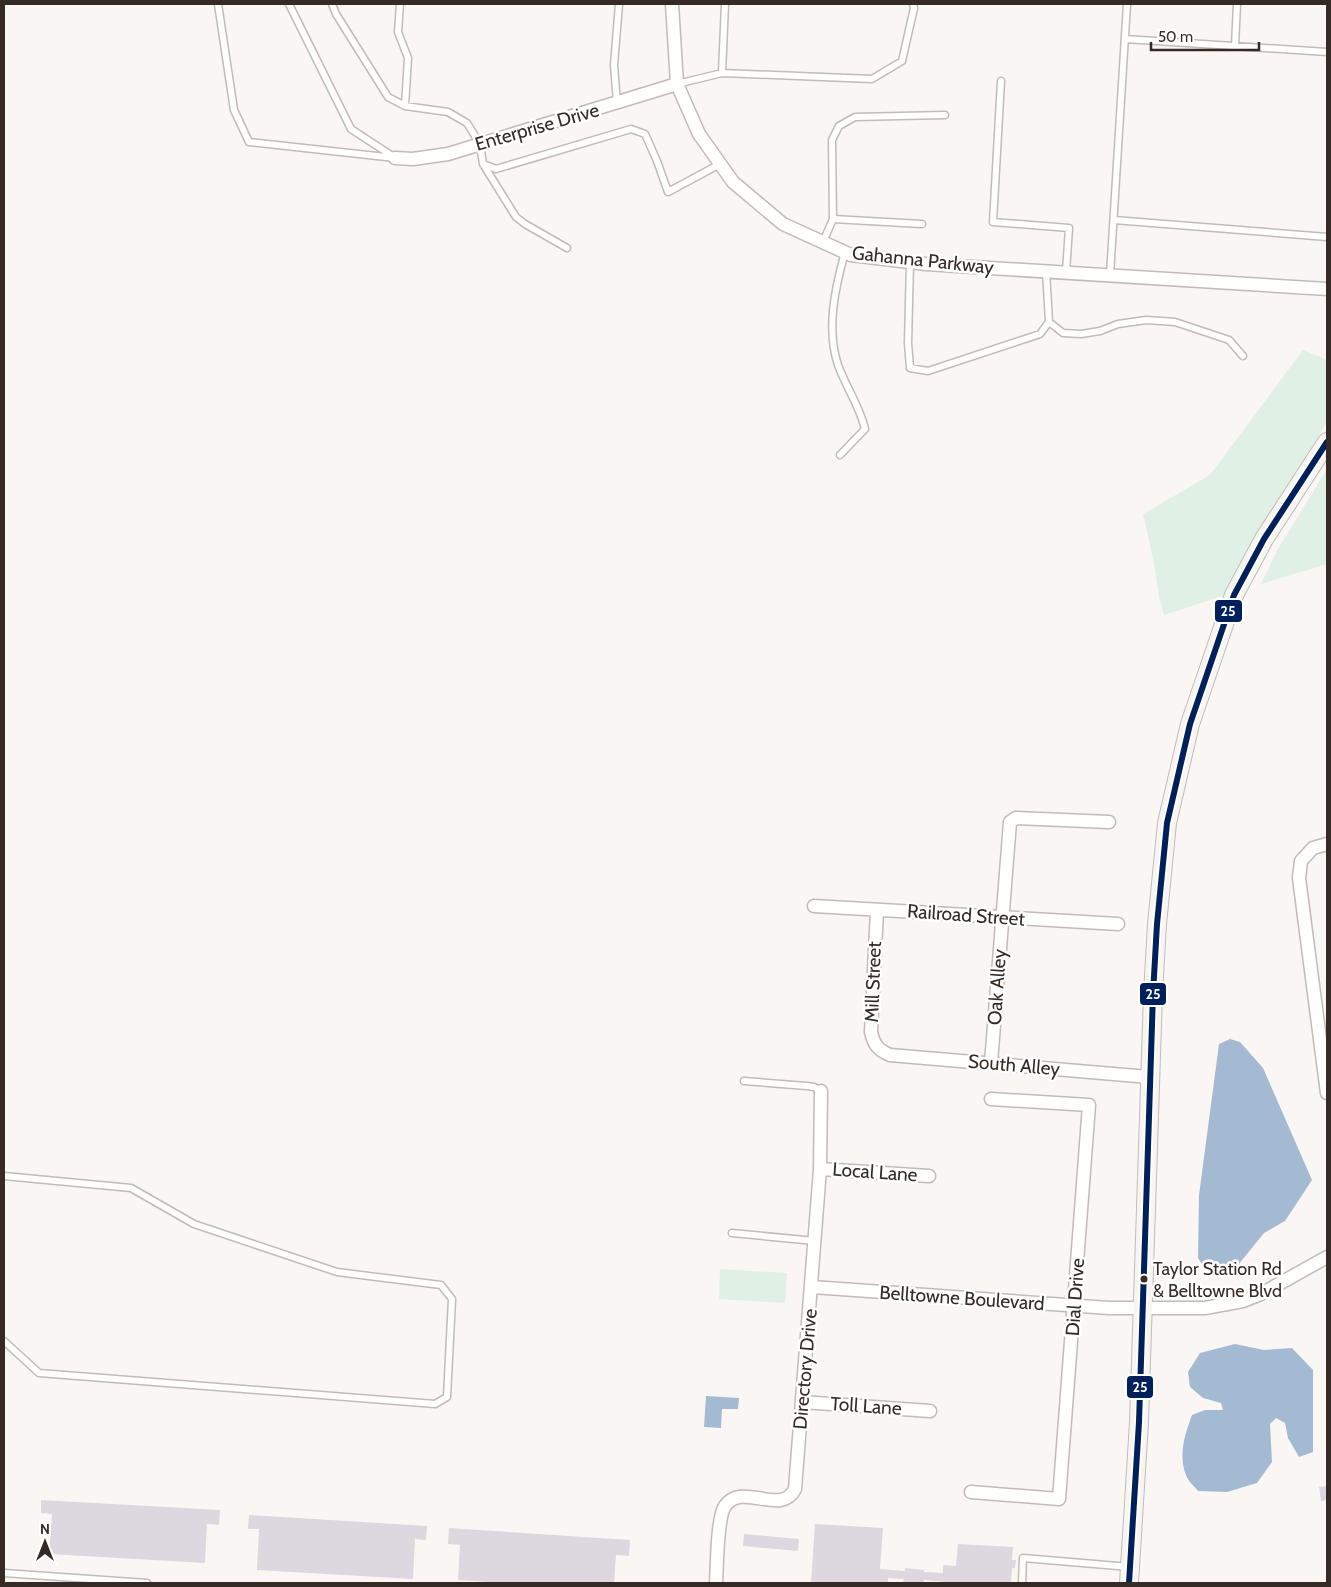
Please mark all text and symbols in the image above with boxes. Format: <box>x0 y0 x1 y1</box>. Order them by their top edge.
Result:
scale bar <box>1151 20 1258 52</box>
text: 50 m <box>1158 28 1193 46</box>
street label: Enterprise Drive <box>472 98 602 156</box>
street label: Gahanna Parkway <box>851 241 995 279</box>
line badge: 25 <box>1214 599 1243 623</box>
text: 25 <box>1221 602 1235 620</box>
street label: Railroad Street <box>906 899 1026 931</box>
street label: Mill Street <box>860 940 886 1023</box>
street label: Oak Alley <box>983 948 1011 1026</box>
line badge: 25 <box>1139 982 1167 1006</box>
text: 25 <box>1146 985 1160 1003</box>
street label: South Alley <box>967 1050 1061 1081</box>
street label: Local Lane <box>832 1158 919 1186</box>
street label: Dial Drive <box>1061 1257 1089 1337</box>
place label: Taylor Station Rd & Belltowne Blvd <box>1153 1258 1282 1302</box>
marker: Taylor Station Rd & Belltowne Blvd <box>1139 1274 1149 1284</box>
street label: Belltowne Boulevard <box>879 1281 1045 1315</box>
street label: Directory Drive <box>788 1307 822 1430</box>
line badge: 25 <box>1126 1375 1154 1399</box>
text: 25 <box>1133 1378 1147 1396</box>
street label: Toll Lane <box>830 1392 903 1420</box>
north arrow <box>20 1517 70 1567</box>
text: N <box>40 1520 50 1538</box>

